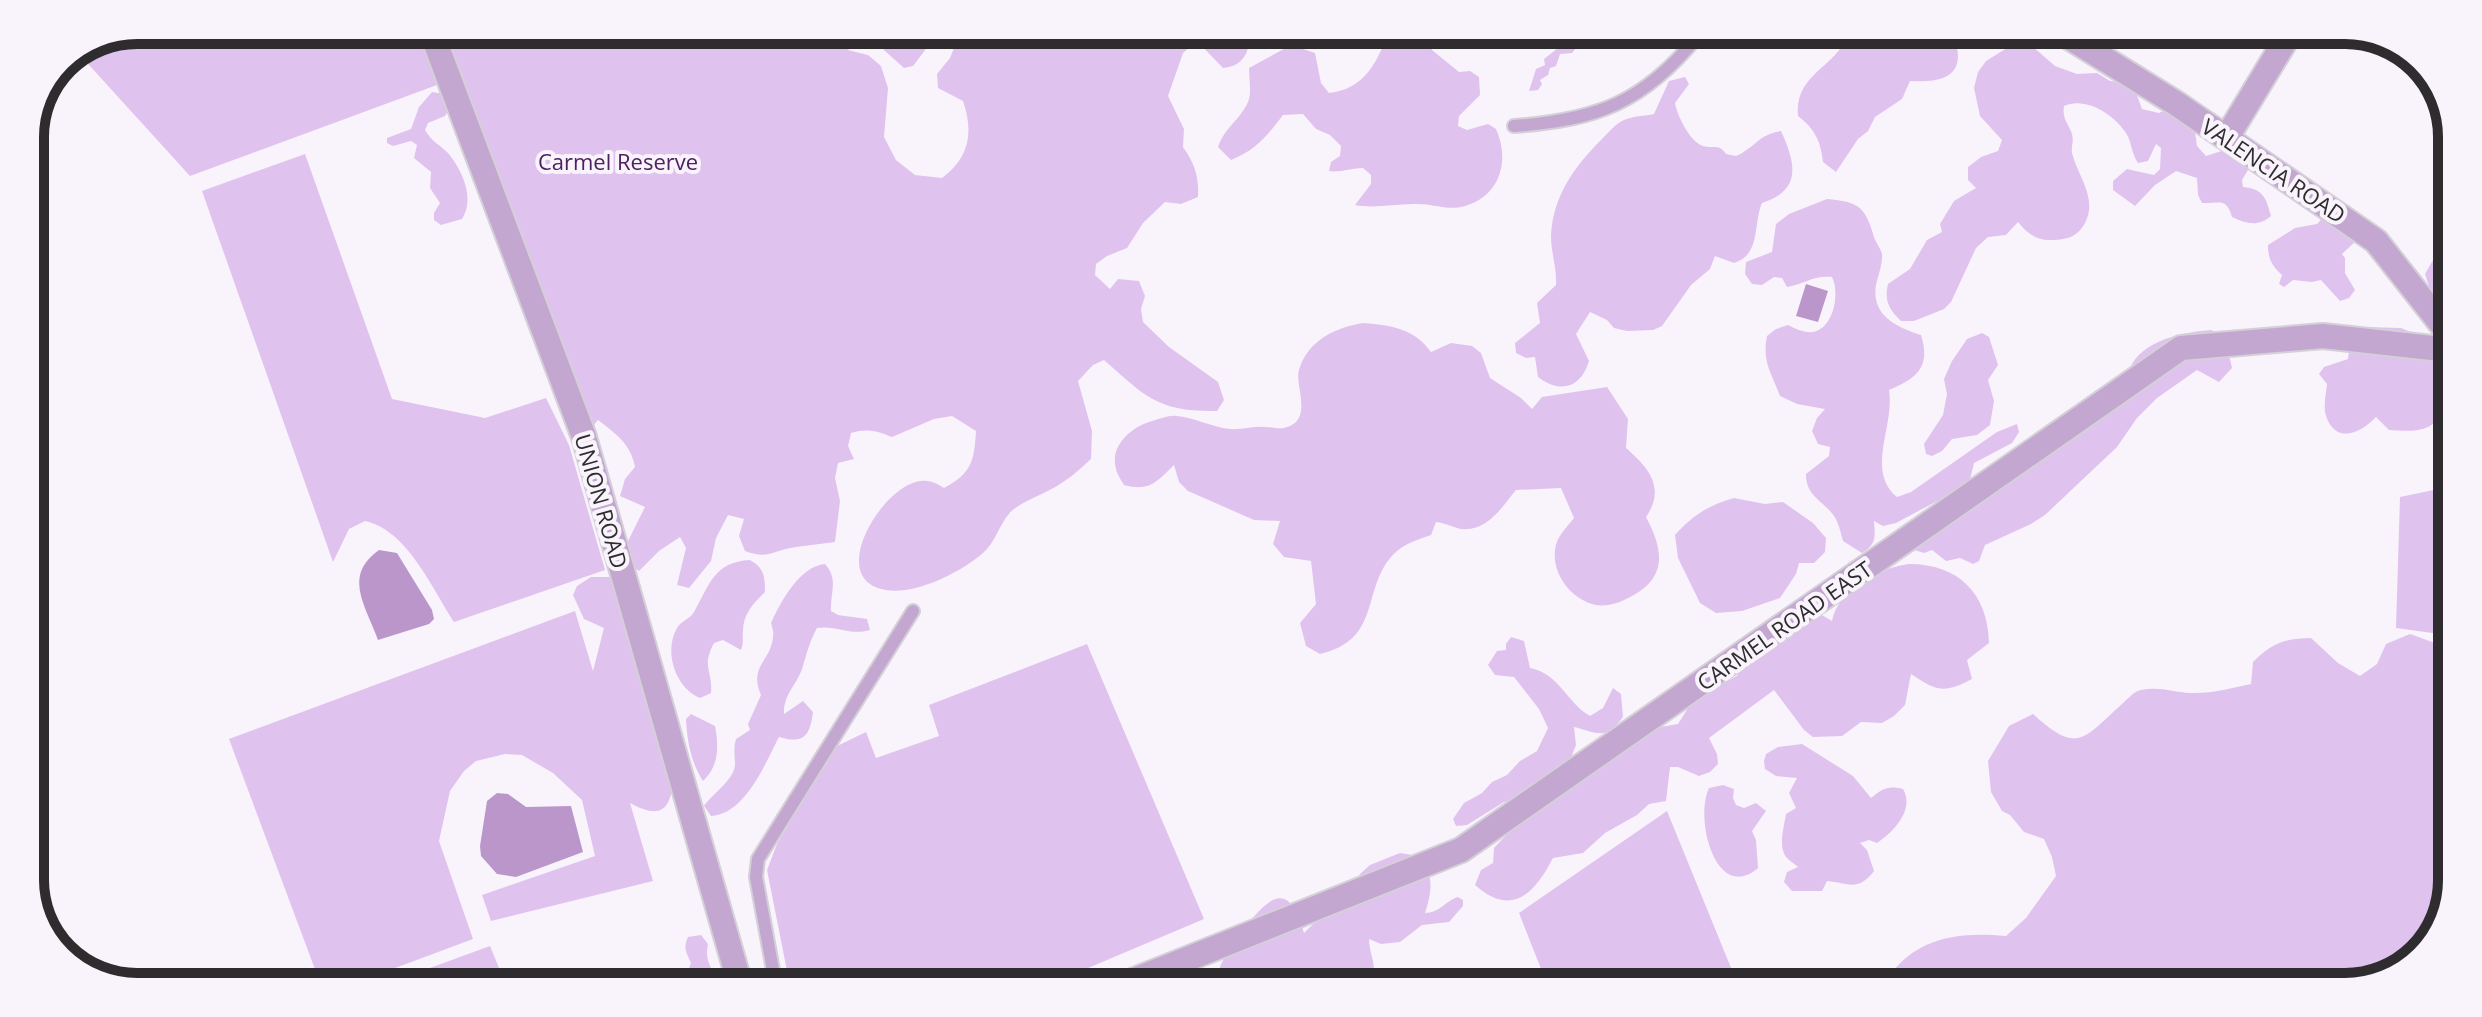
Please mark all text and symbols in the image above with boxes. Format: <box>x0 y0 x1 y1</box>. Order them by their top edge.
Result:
street label: VALENCIA ROAD <box>2196 111 2352 229</box>
park label: Carmel Reserve <box>538 146 698 176</box>
street label: UNION ROAD <box>568 430 636 572</box>
street label: CARMEL ROAD EAST <box>1691 553 1877 697</box>

